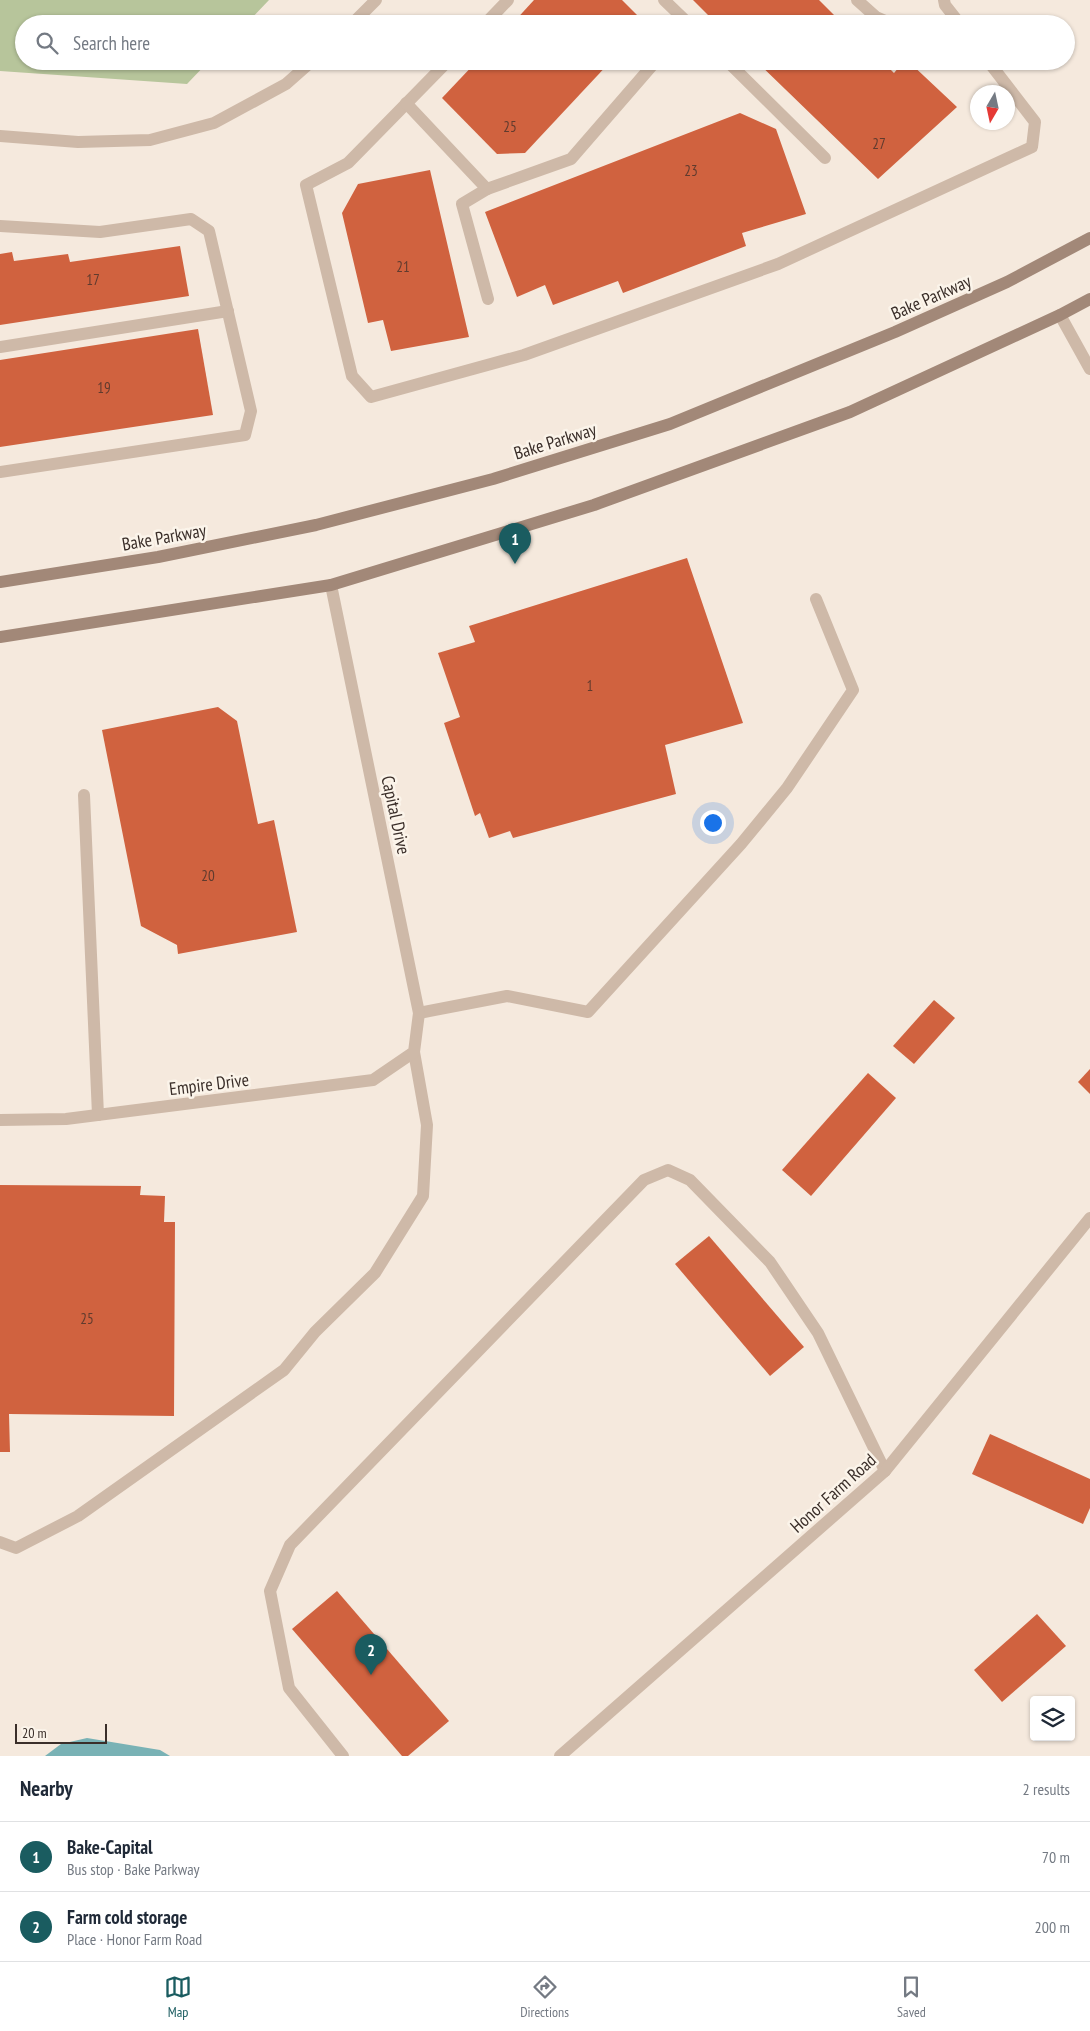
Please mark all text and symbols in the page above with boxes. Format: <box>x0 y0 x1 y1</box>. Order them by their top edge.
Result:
search box <box>15 15 1075 70</box>
icon: search <box>33 29 61 57</box>
text: Search here <box>73 31 150 55</box>
north arrow <box>970 85 1015 130</box>
house number: 25 <box>503 117 517 136</box>
house number: 27 <box>872 134 886 153</box>
house number: 23 <box>684 161 698 180</box>
house number: 21 <box>396 257 410 276</box>
street label: Bake Parkway <box>887 269 975 325</box>
house number: 17 <box>86 270 100 289</box>
house number: 19 <box>97 378 111 397</box>
street label: Bake Parkway <box>511 418 599 464</box>
street label: Bake Parkway <box>120 518 208 556</box>
pin: 1 <box>499 523 531 564</box>
house number: 1 <box>587 676 593 695</box>
street label: Capital Drive <box>376 774 416 856</box>
your location <box>700 810 726 836</box>
house number: 20 <box>201 866 215 885</box>
street label: Empire Drive <box>168 1068 250 1100</box>
house number: 25 <box>80 1309 94 1328</box>
street label: Honor Farm Road <box>785 1448 881 1538</box>
pin: 2 <box>355 1634 387 1675</box>
map controls <box>1030 1696 1075 1741</box>
button: layers <box>1030 1696 1075 1741</box>
scale bar <box>15 1721 108 1744</box>
text: 20 m <box>22 1724 47 1742</box>
text: Nearby <box>20 1775 73 1802</box>
text: 2 results <box>1023 1779 1070 1799</box>
text: Bake-Capital <box>67 1835 153 1859</box>
text: 1 <box>32 1847 40 1867</box>
text: 70 m <box>1042 1847 1070 1867</box>
text: Bus stop · Bake Parkway <box>67 1859 200 1879</box>
text: Farm cold storage <box>67 1905 187 1929</box>
text: 2 <box>32 1917 40 1937</box>
text: 200 m <box>1035 1917 1070 1937</box>
text: Place · Honor Farm Road <box>67 1929 202 1949</box>
tab: Map <box>164 1973 192 2021</box>
tab: Directions <box>520 1973 569 2021</box>
tab: Saved <box>897 1973 926 2021</box>

